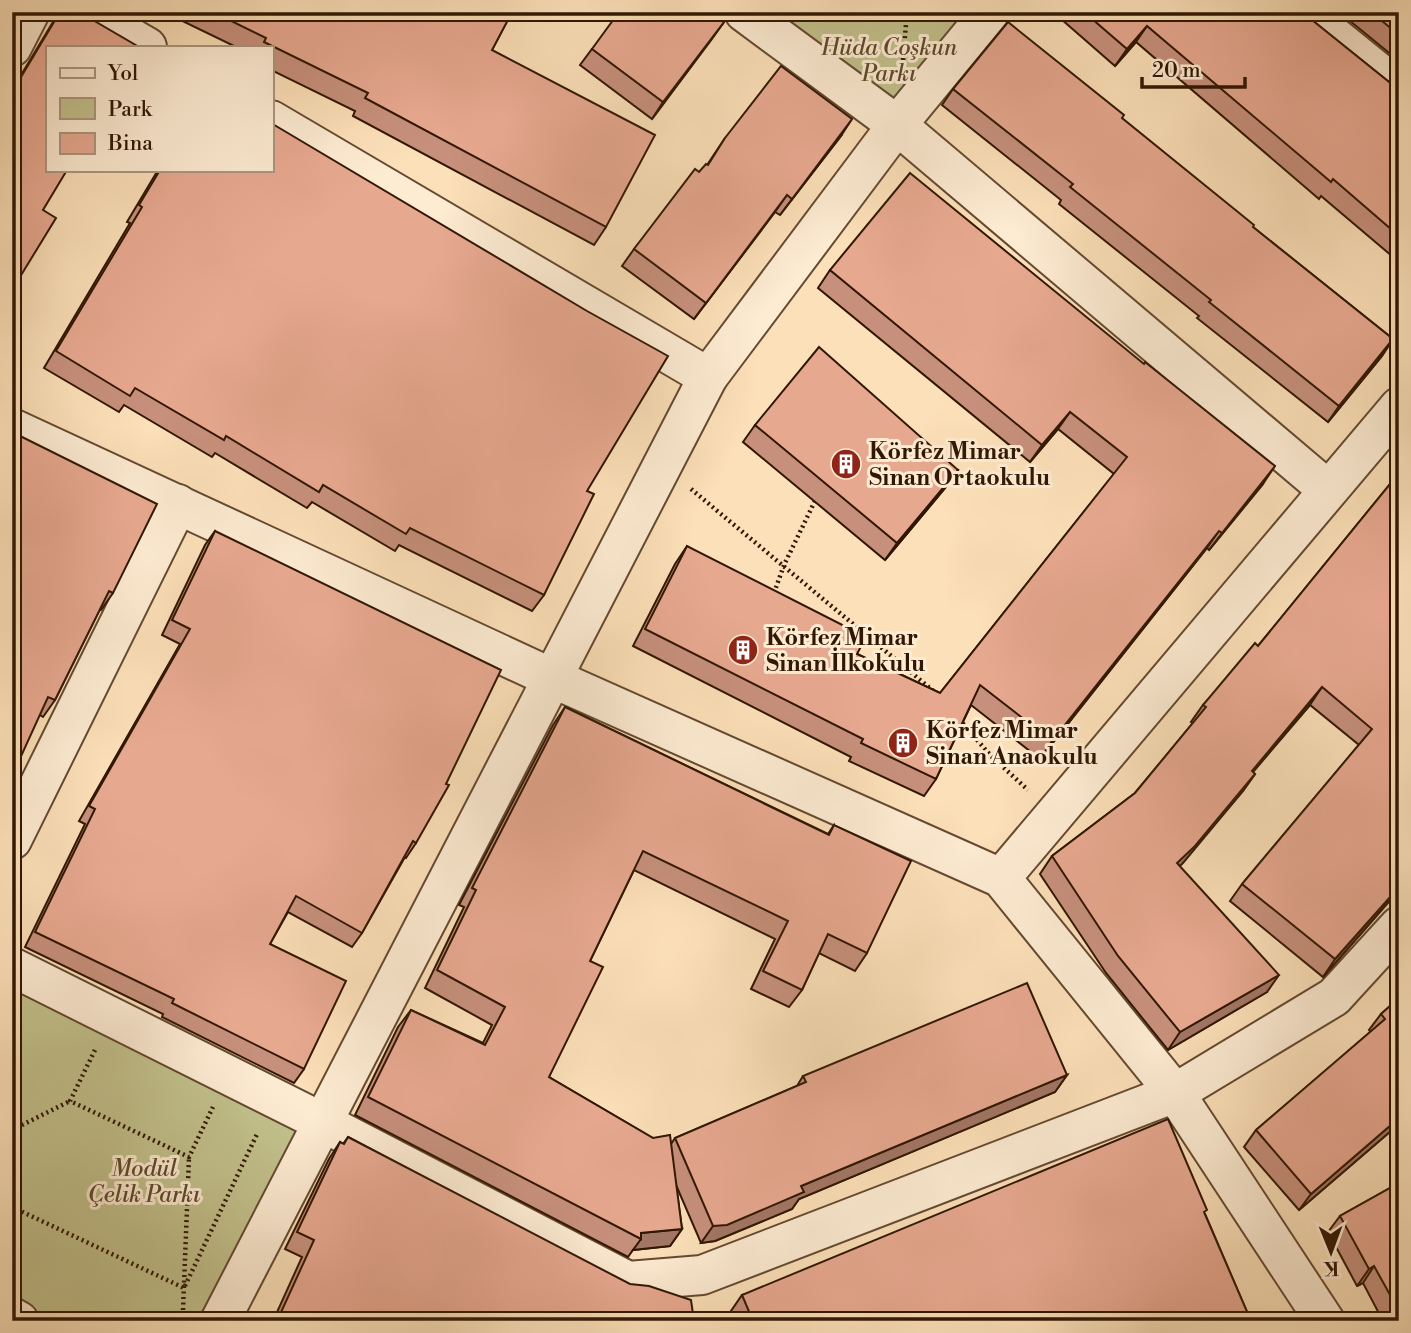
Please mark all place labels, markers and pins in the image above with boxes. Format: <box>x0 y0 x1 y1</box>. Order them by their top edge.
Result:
place label: Körfez Mimar Sinan Ortaokulu <box>869 438 1050 492</box>
building icon: Körfez Mimar Sinan Ortaokulu <box>829 447 863 481</box>
place label: Körfez Mimar Sinan İlkokulu <box>766 624 925 678</box>
building icon: Körfez Mimar Sinan İlkokulu <box>726 633 760 667</box>
place label: Körfez Mimar Sinan Anaokulu <box>926 717 1098 771</box>
building icon: Körfez Mimar Sinan Anaokulu <box>886 726 920 760</box>

